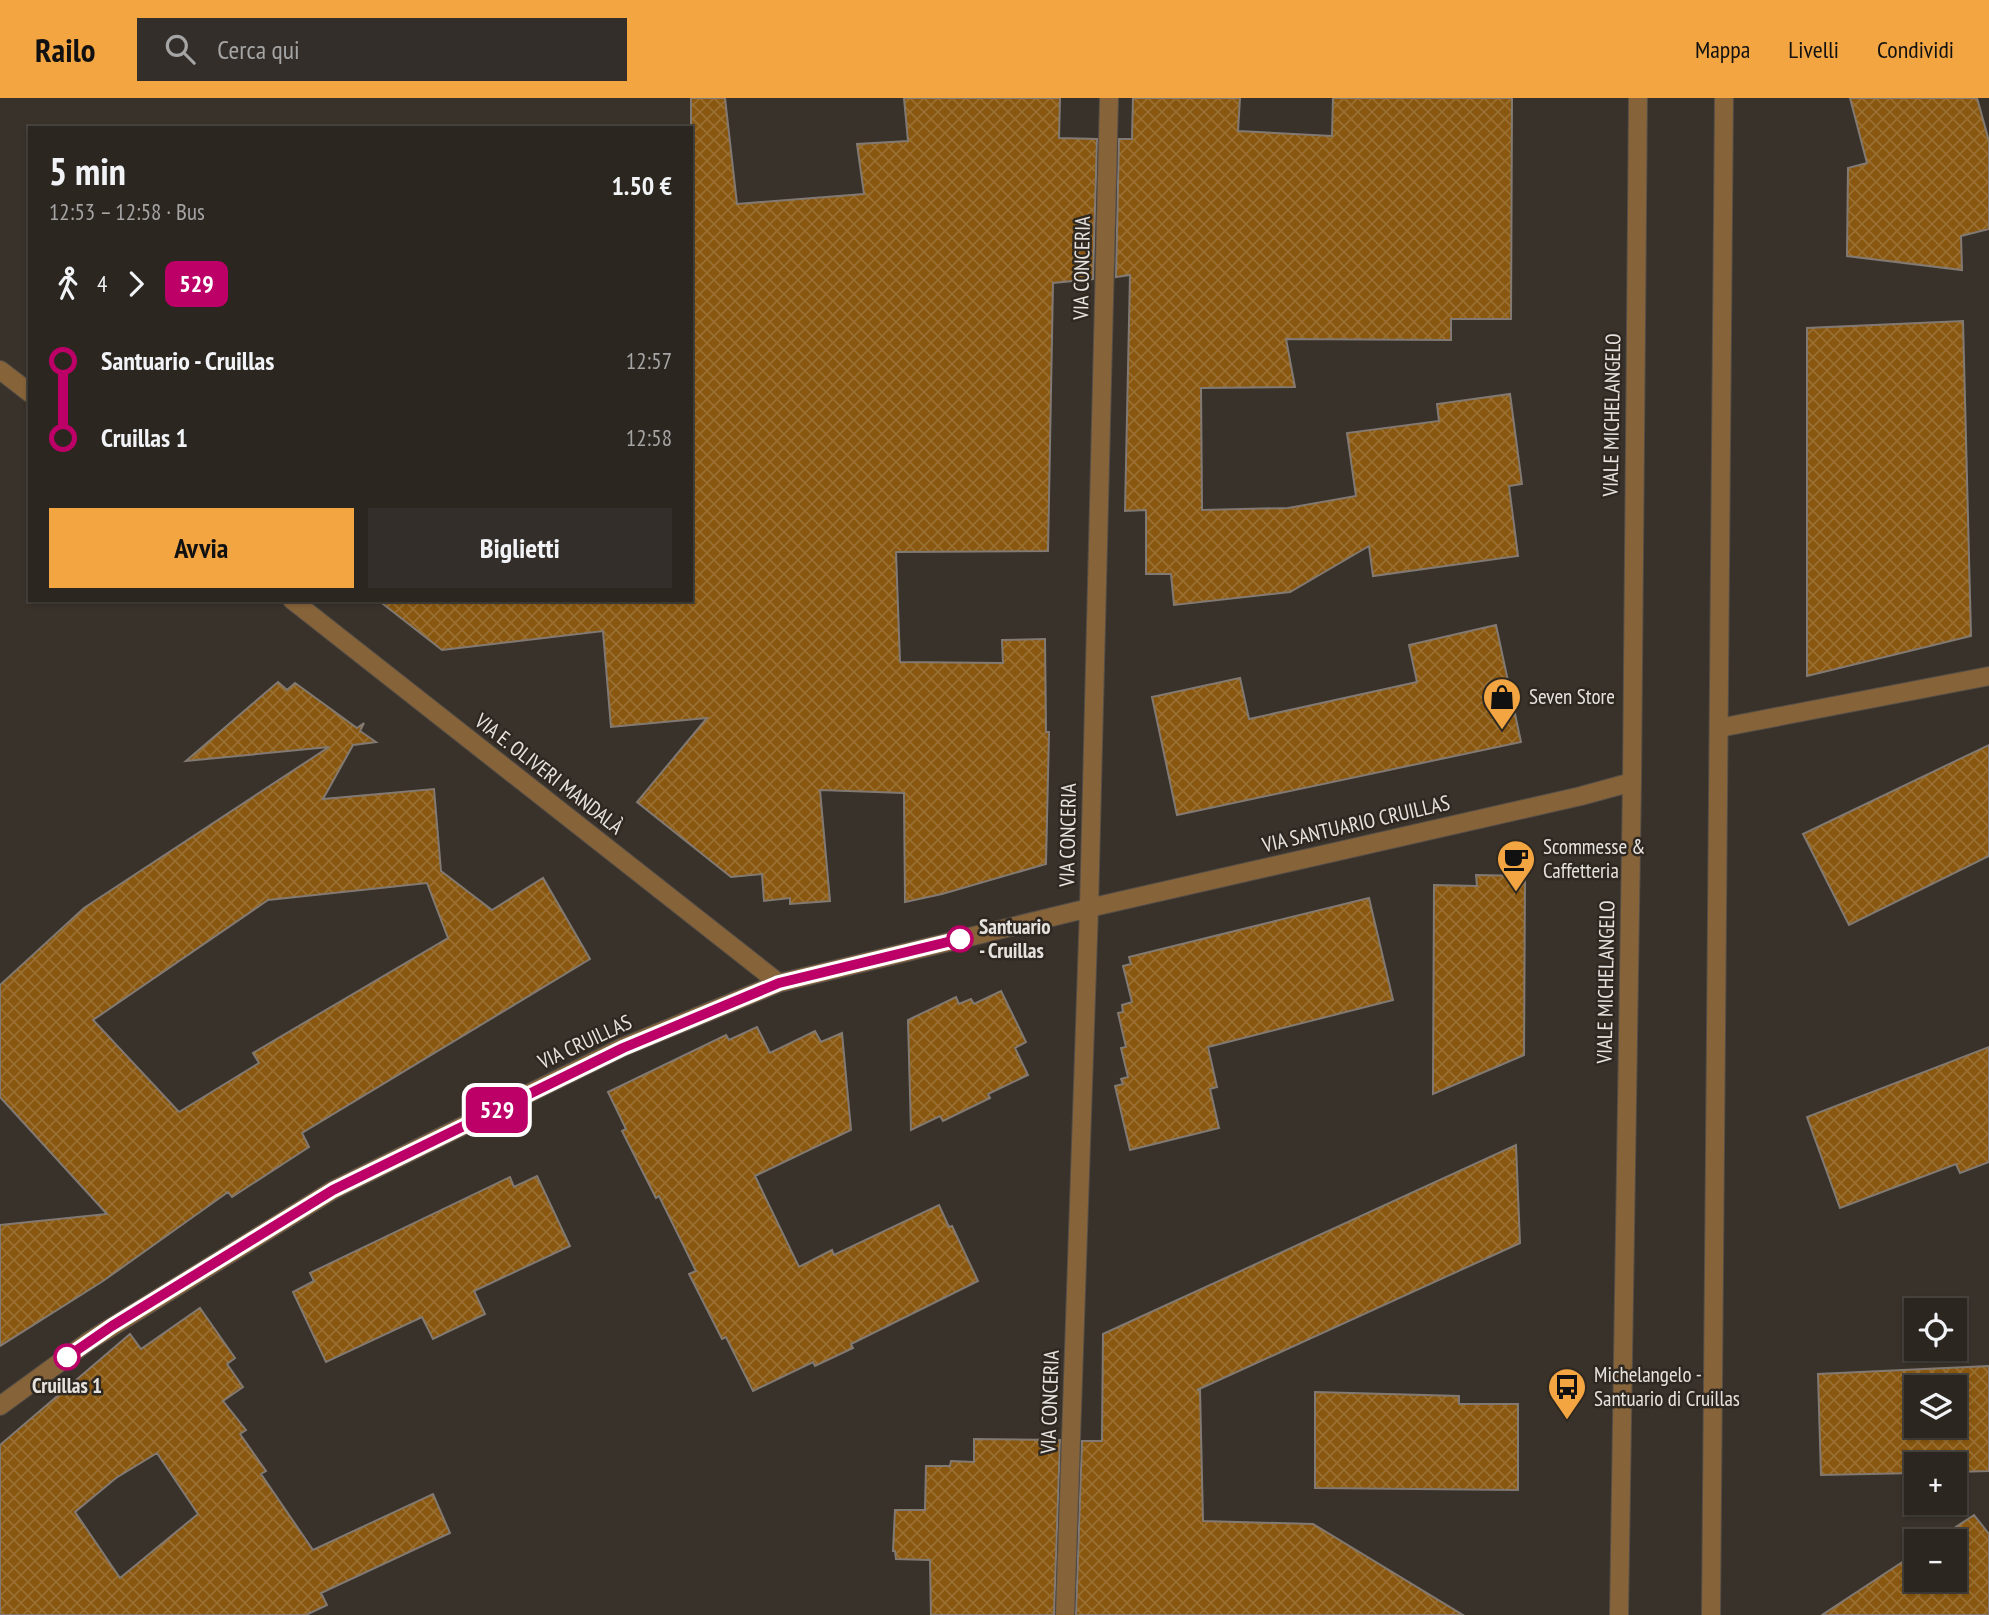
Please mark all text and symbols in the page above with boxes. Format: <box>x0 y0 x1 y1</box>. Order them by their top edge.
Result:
search box <box>137 18 627 81</box>
text: Railo <box>35 28 95 71</box>
icon: search <box>161 30 199 68</box>
text: Cerca qui <box>217 33 300 66</box>
text: Mappa <box>1695 34 1750 65</box>
text: Livelli <box>1788 34 1839 65</box>
text: Condividi <box>1877 34 1954 65</box>
text: 5 min <box>49 146 126 195</box>
text: 1.50 € <box>611 169 672 202</box>
text: 12:53 – 12:58 · Bus <box>49 197 205 226</box>
street label: VIA CONCERIA <box>1067 216 1096 321</box>
icon: walk <box>49 265 87 303</box>
icon: forward <box>117 265 155 303</box>
text: 529 <box>179 268 214 299</box>
text: 4 <box>97 269 107 298</box>
street label: VIALE MICHELANGELO <box>1597 333 1626 498</box>
text: Santuario - Cruillas <box>101 344 274 377</box>
text: 12:57 <box>626 346 672 375</box>
text: Cruillas 1 <box>101 421 188 454</box>
text: 12:58 <box>626 423 672 452</box>
button: Avvia <box>49 508 354 588</box>
button: Biglietti <box>368 508 672 588</box>
shop icon: Seven Store <box>1481 676 1523 731</box>
place label: Seven Store <box>1529 683 1615 710</box>
street label: VIA E. OLIVERI MANDALÀ <box>469 707 629 840</box>
street label: VIA CONCERIA <box>1053 783 1082 888</box>
street label: VIA SANTUARIO CRUILLAS <box>1258 789 1452 858</box>
place label: Scommesse & Caffetteria <box>1543 833 1645 884</box>
cafe icon: Scommesse & Caffetteria <box>1495 838 1537 893</box>
street label: VIALE MICHELANGELO <box>1591 900 1620 1065</box>
place label: Santuario - Cruillas <box>979 913 1051 964</box>
marker: Santuario - Cruillas <box>947 926 973 952</box>
street label: VIA CRUILLAS <box>533 1008 636 1075</box>
line badge: 529 <box>457 1087 537 1133</box>
text: 529 <box>480 1094 514 1125</box>
map controls <box>1904 1298 1967 1592</box>
button: locate <box>1904 1298 1967 1361</box>
marker: Cruillas 1 <box>54 1344 80 1370</box>
street label: VIA CONCERIA <box>1034 1350 1065 1455</box>
place label: Michelangelo - Santuario di Cruillas <box>1594 1361 1740 1412</box>
bus stop icon: Michelangelo - Santuario di Cruillas <box>1546 1366 1588 1421</box>
place label: Cruillas 1 <box>32 1372 102 1399</box>
button: layers <box>1904 1375 1967 1438</box>
button: + <box>1904 1452 1967 1515</box>
button: − <box>1904 1529 1967 1592</box>

